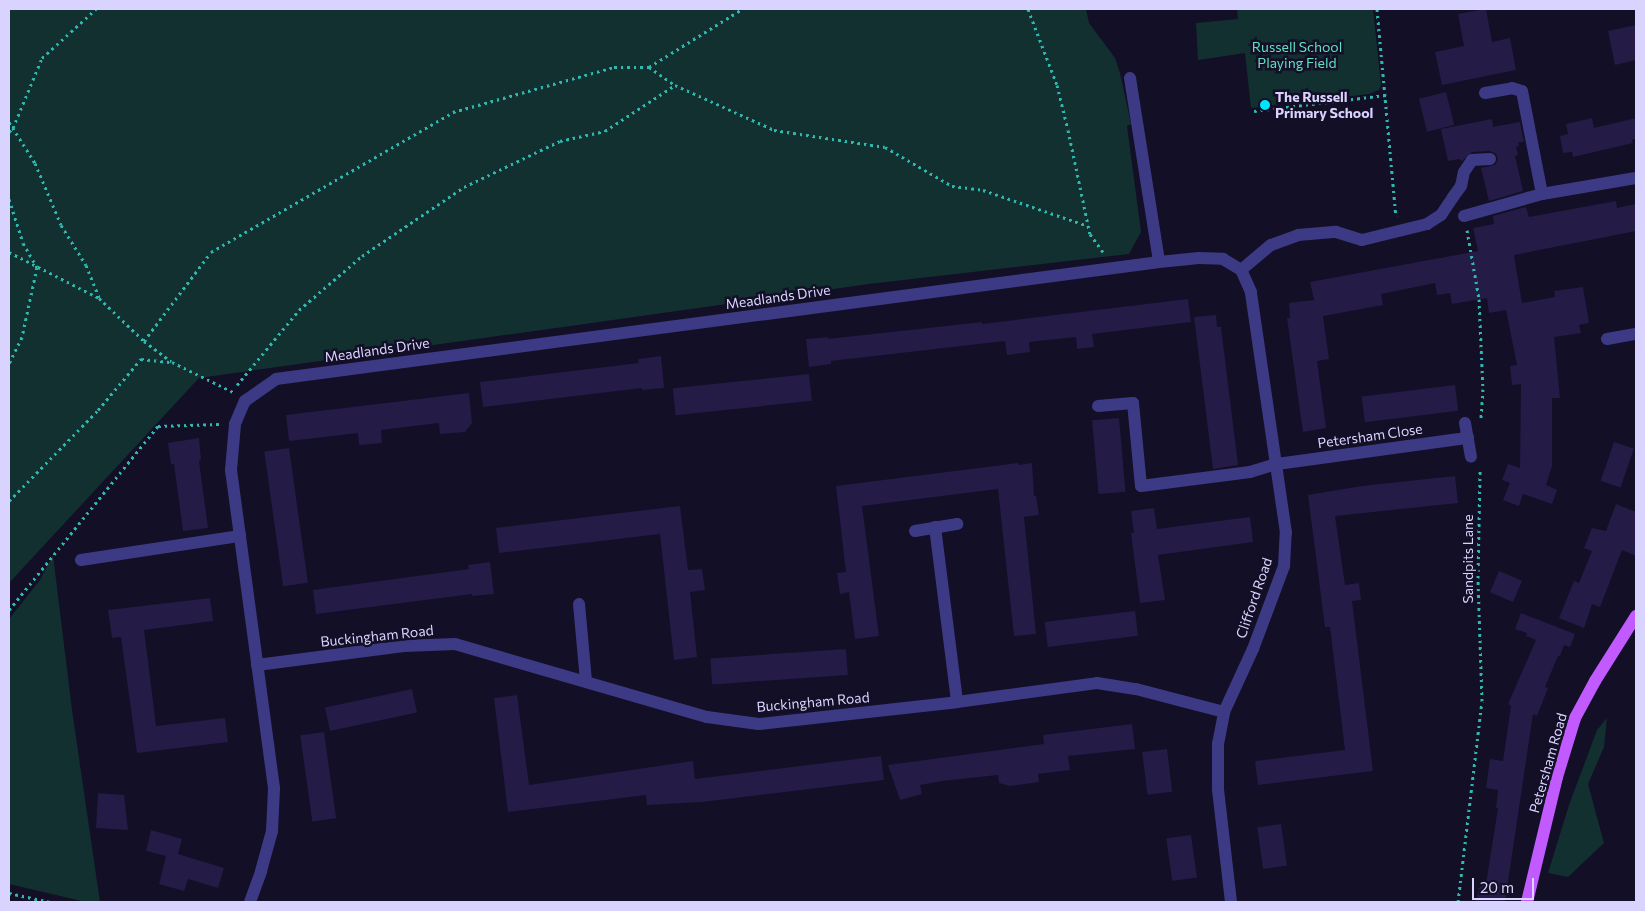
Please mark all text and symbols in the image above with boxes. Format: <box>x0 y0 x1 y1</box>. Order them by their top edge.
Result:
park label: Russell School Playing Field <box>1252 39 1342 72</box>
place label: The Russell Primary School <box>1275 89 1373 121</box>
marker: The Russell Primary School <box>1259 99 1271 111</box>
street label: Meadlands Drive <box>724 281 832 313</box>
street label: Meadlands Drive <box>323 334 431 366</box>
street label: Petersham Close <box>1316 420 1424 452</box>
street label: Sandpits Lane <box>1460 514 1476 604</box>
street label: Clifford Road <box>1232 555 1276 641</box>
street label: Buckingham Road <box>320 622 434 650</box>
street label: Buckingham Road <box>756 689 870 715</box>
street label: Petersham Road <box>1526 711 1570 815</box>
scale bar <box>1475 868 1538 900</box>
text: 20 m <box>1480 878 1514 896</box>

